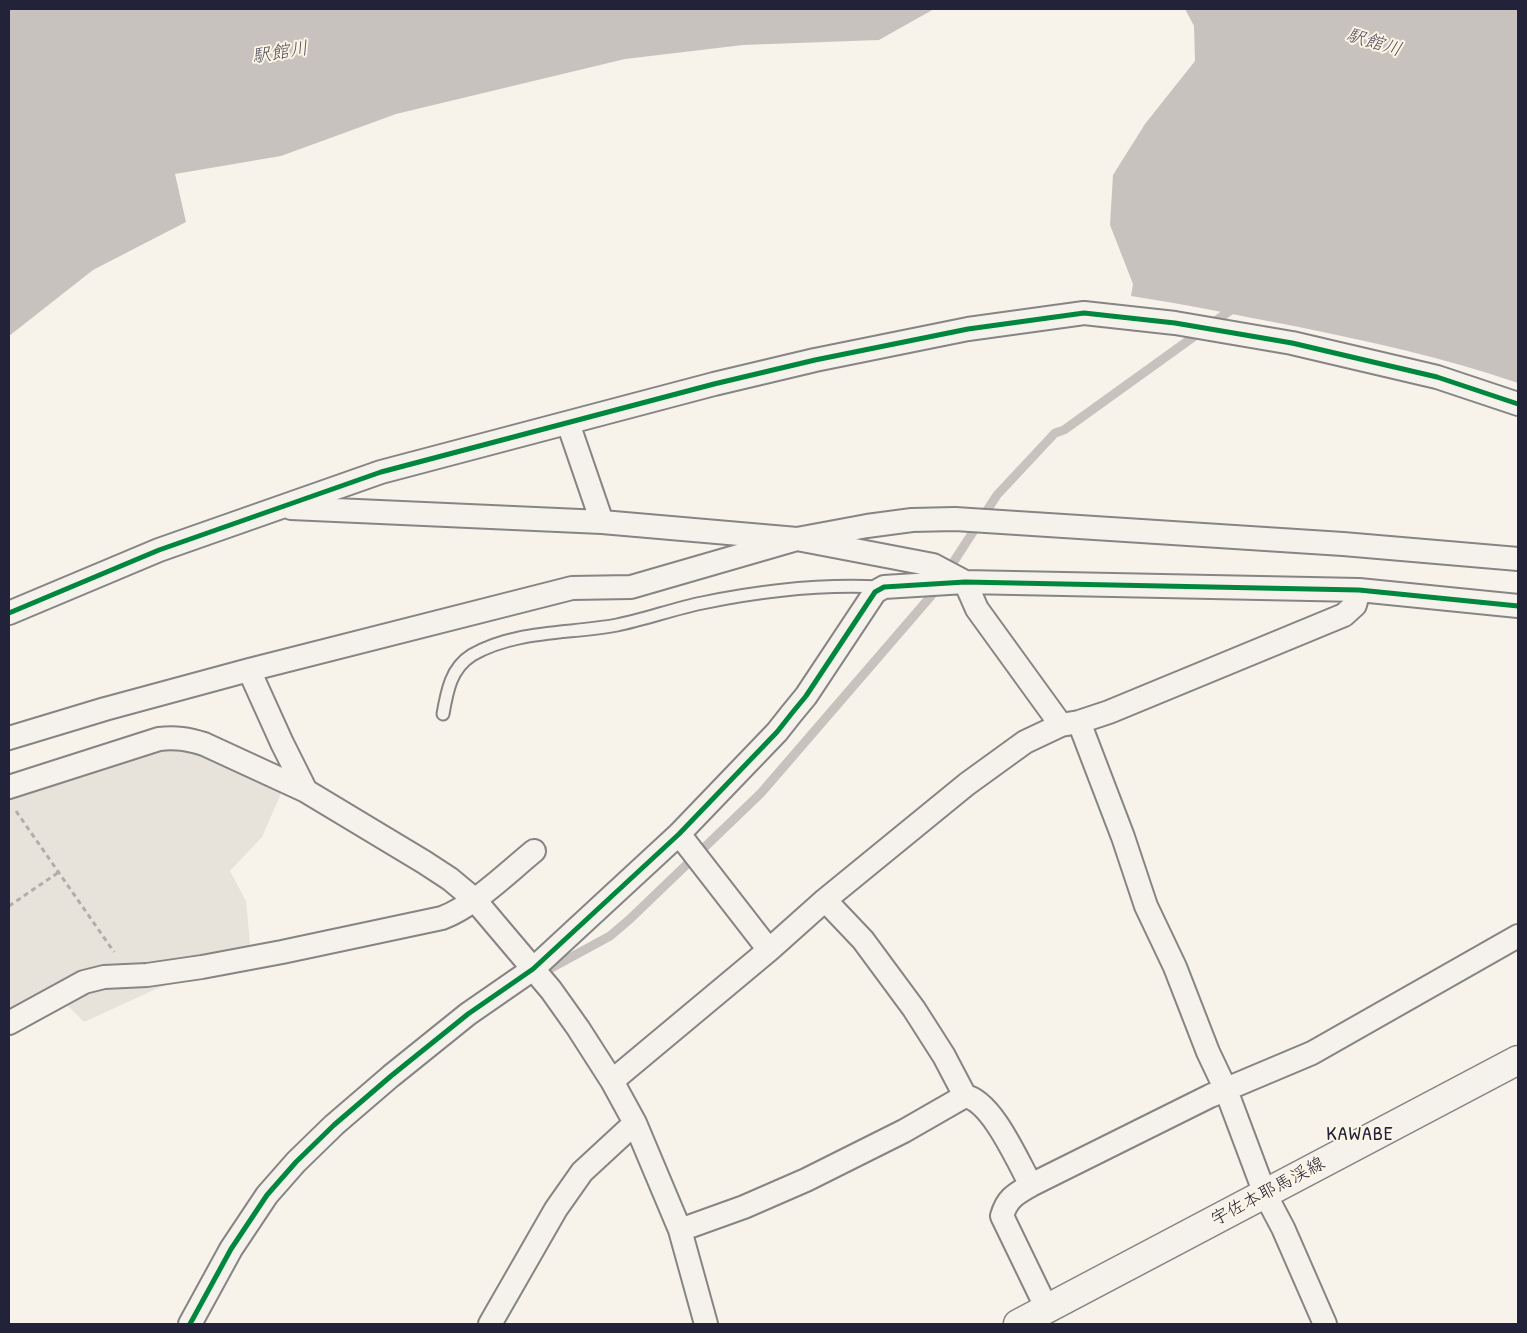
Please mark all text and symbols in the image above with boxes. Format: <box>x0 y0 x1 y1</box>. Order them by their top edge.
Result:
water label: 駅館川 <box>1343 24 1405 62</box>
water label: 駅館川 <box>250 37 310 69</box>
district label: KAWABE <box>1326 1123 1394 1147</box>
street label: 宇佐本耶馬渓線 <box>1207 1153 1329 1231</box>

